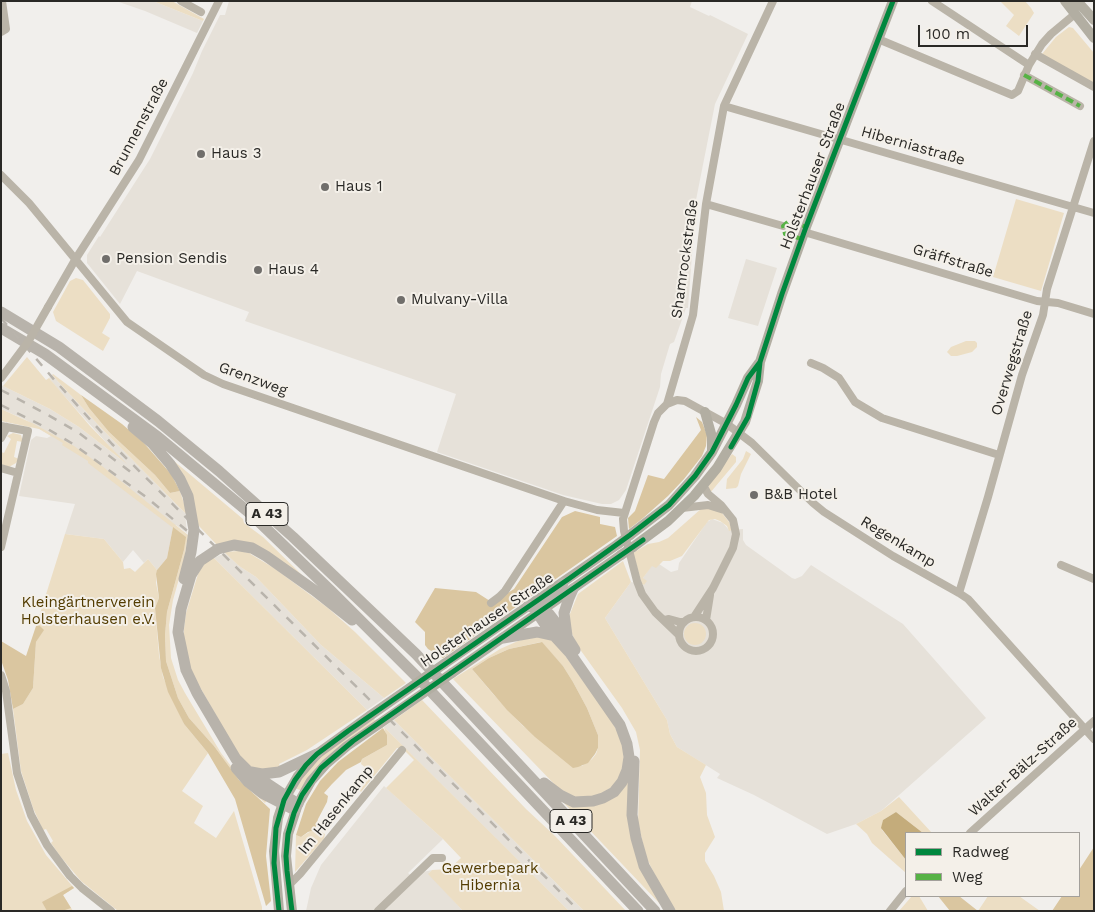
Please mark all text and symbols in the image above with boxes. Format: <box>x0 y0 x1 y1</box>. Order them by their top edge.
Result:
scale bar <box>920 15 1030 47</box>
text: 100 m <box>926 25 970 43</box>
street label: Brunnenstraße <box>106 75 172 179</box>
street label: Holsterhauser Straße <box>777 100 849 252</box>
street label: Hiberniastraße <box>859 123 967 169</box>
place label: Haus 3 <box>211 145 261 163</box>
marker: Haus 3 <box>195 148 207 160</box>
place label: Haus 1 <box>335 178 383 196</box>
marker: Haus 1 <box>319 181 331 193</box>
street label: Shamrockstraße <box>668 198 702 320</box>
street label: Gräffstraße <box>910 240 996 282</box>
place label: Pension Sendis <box>116 250 227 268</box>
marker: Pension Sendis <box>100 253 112 265</box>
place label: Haus 4 <box>268 261 319 279</box>
marker: Haus 4 <box>252 264 264 276</box>
place label: Mulvany-Villa <box>411 291 508 309</box>
marker: Mulvany-Villa <box>395 294 407 306</box>
street label: Overwegstraße <box>987 308 1037 418</box>
street label: Grenzweg <box>216 358 290 400</box>
place label: B&B Hotel <box>764 486 837 504</box>
marker: B&B Hotel <box>748 489 760 501</box>
road number: A 43 <box>246 502 288 526</box>
street label: Regenkamp <box>857 512 939 572</box>
street label: Holsterhauser Straße <box>417 569 557 671</box>
park label: Kleingärtnerverein Holsterhausen e.V. <box>21 594 155 629</box>
street label: Walter-Bälz-Straße <box>965 713 1081 821</box>
street label: Im Hasenkamp <box>295 762 377 858</box>
road number: A 43 <box>550 809 592 832</box>
legend <box>905 832 1080 897</box>
text: Radweg <box>952 843 1009 861</box>
park label: Gewerbepark Hibernia <box>442 860 538 895</box>
text: Weg <box>952 868 983 886</box>

